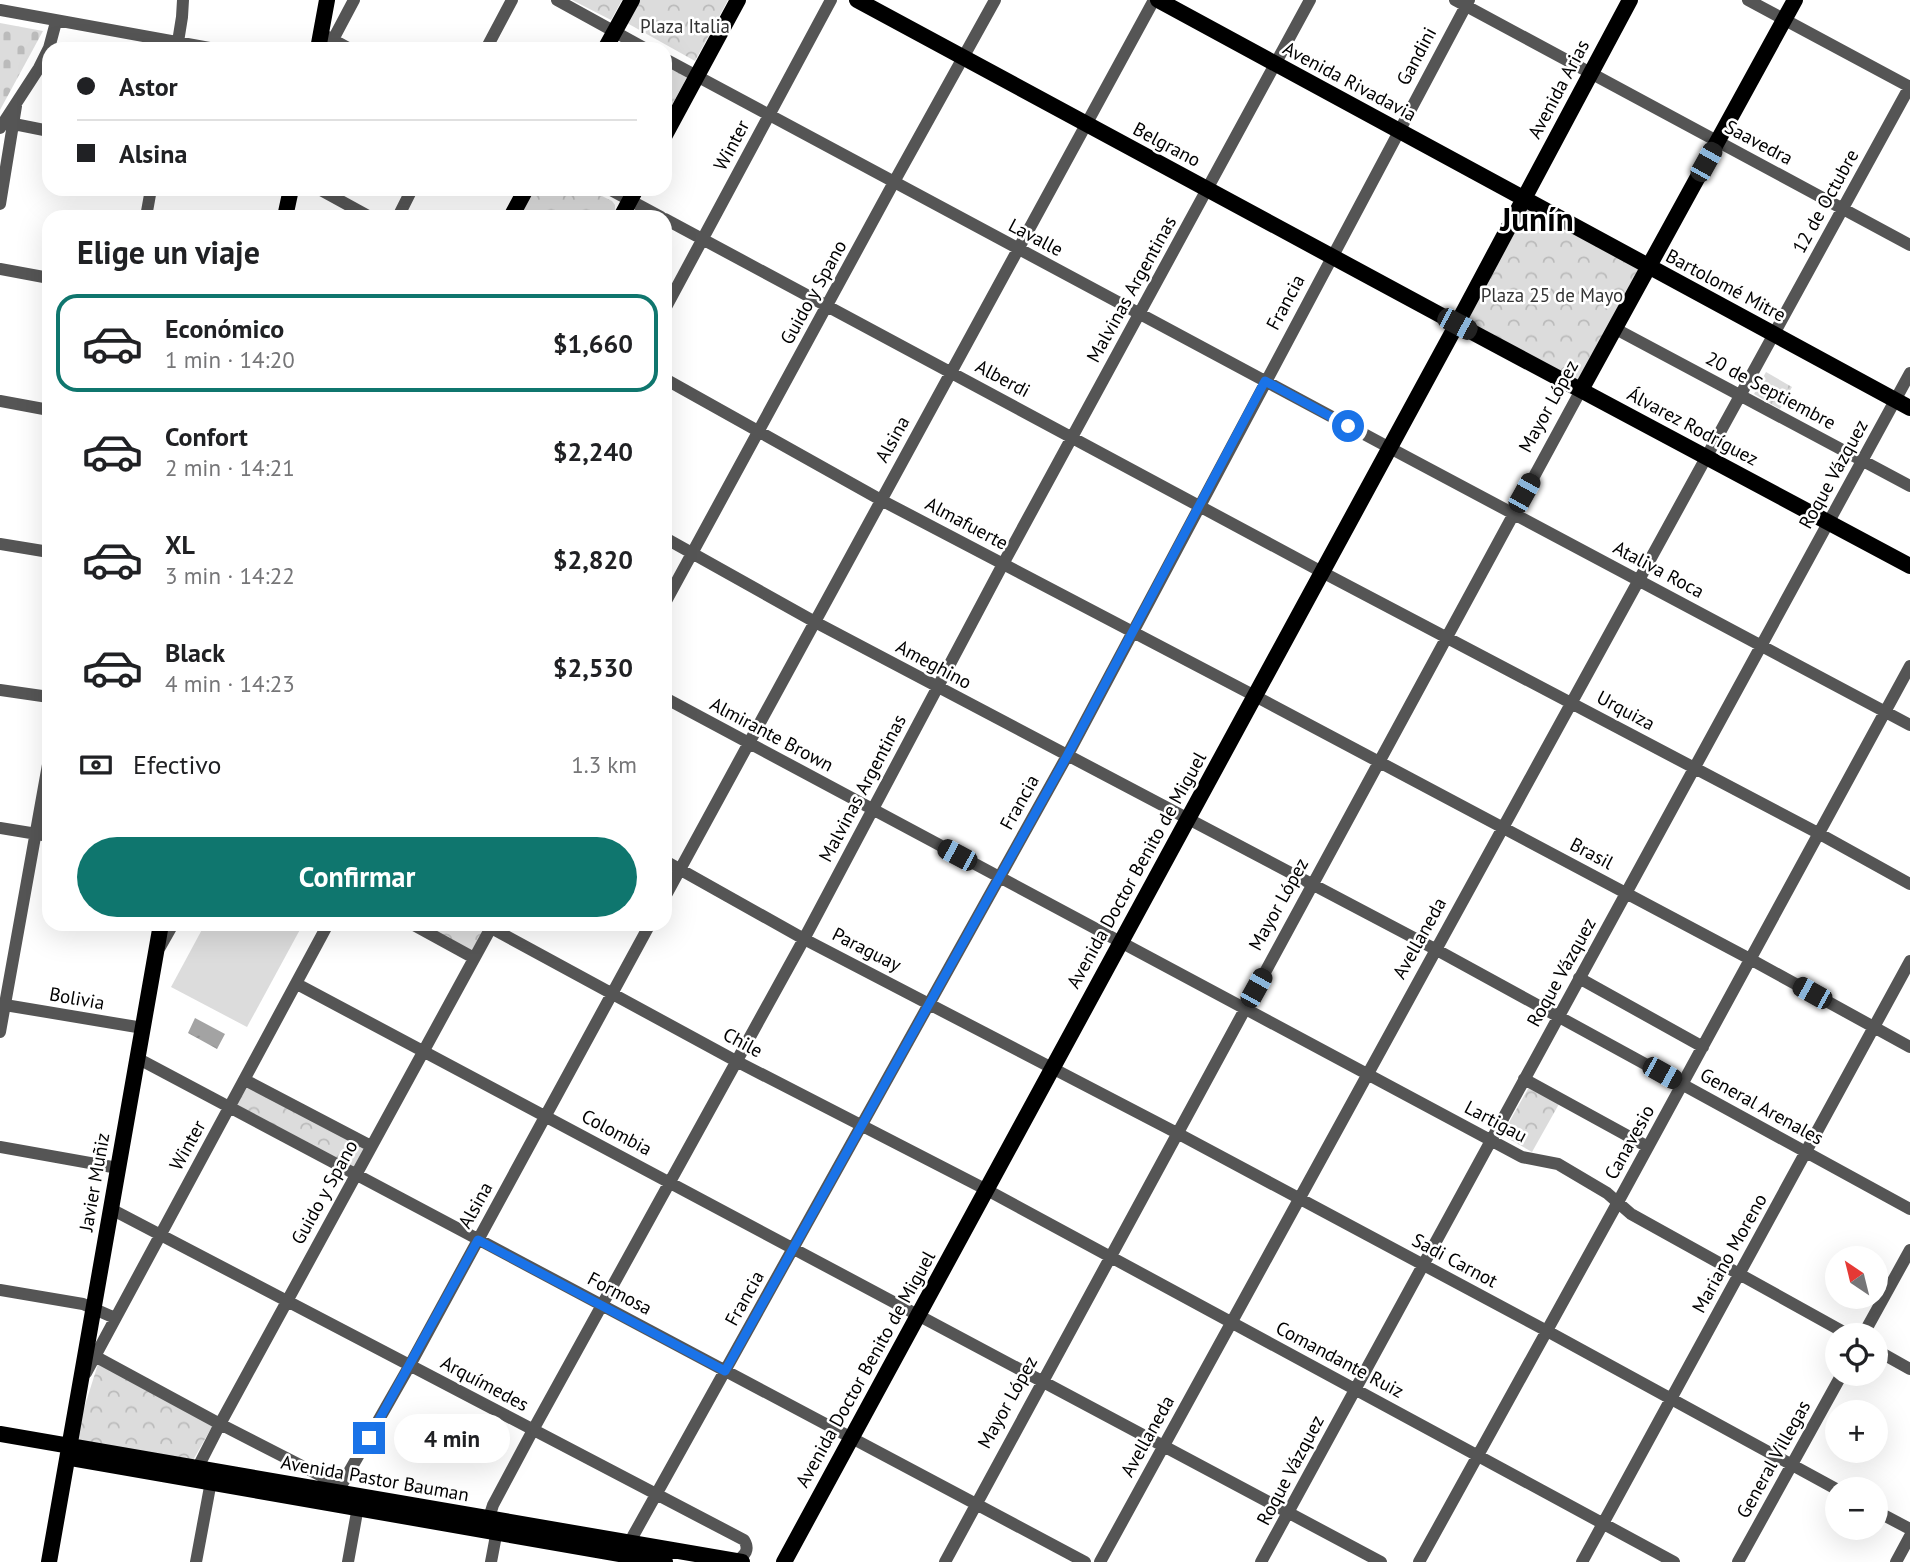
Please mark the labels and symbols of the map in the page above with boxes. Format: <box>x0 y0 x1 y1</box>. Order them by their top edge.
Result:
park label: Plaza Italia <box>640 14 730 38</box>
street label: Gandini <box>1391 23 1441 89</box>
street label: Avenida Arias <box>1522 35 1594 143</box>
street label: Avenida Rivadavia <box>1279 36 1421 126</box>
street label: Saavedra <box>1721 114 1797 170</box>
street label: Winter <box>708 115 754 174</box>
street label: Belgrano <box>1129 116 1205 172</box>
car <box>1687 139 1726 185</box>
street label: 12 de Octubre <box>1787 145 1863 257</box>
district label: Junín <box>1499 197 1574 240</box>
street label: Malvinas Argentinas <box>1081 212 1181 366</box>
street label: Lavalle <box>1005 213 1067 261</box>
street label: Guido y Spano <box>774 236 852 348</box>
street label: Bartolomé Mitre <box>1662 243 1790 327</box>
street label: Francia <box>1261 270 1309 334</box>
park label: Plaza 25 de Mayo <box>1481 283 1623 307</box>
car <box>1434 305 1481 343</box>
street label: 20 de Septiembre <box>1702 346 1840 434</box>
street label: Alberdi <box>972 354 1034 402</box>
street label: Mayor López <box>1513 356 1583 456</box>
street label: Álvarez Rodríguez <box>1623 381 1763 471</box>
route start <box>1332 410 1364 442</box>
street label: Alsina <box>869 412 915 466</box>
street label: Roque Vázquez <box>1793 415 1873 533</box>
car <box>1505 470 1544 516</box>
street label: Almafuerte <box>921 491 1013 555</box>
street label: Ataliva Roca <box>1609 535 1709 603</box>
street label: Ameghino <box>892 634 976 694</box>
street label: Urquiza <box>1593 685 1659 735</box>
street label: Almirante Brown <box>706 691 838 777</box>
street label: Malvinas Argentinas <box>813 710 911 866</box>
street label: Avenida Doctor Benito de Miguel <box>1061 747 1211 993</box>
street label: Francia <box>994 770 1044 834</box>
street label: Brasil <box>1566 832 1618 875</box>
car <box>934 836 981 874</box>
street label: Mayor López <box>1243 854 1313 954</box>
street label: Avellaneda <box>1387 893 1451 983</box>
street label: Roque Vázquez <box>1521 913 1601 1031</box>
street label: Paraguay <box>829 922 906 977</box>
car <box>1237 965 1276 1011</box>
car <box>1789 974 1836 1012</box>
street label: Bolivia <box>48 981 106 1015</box>
street label: Chile <box>719 1022 767 1062</box>
car <box>1639 1054 1686 1092</box>
street label: General Arenales <box>1696 1062 1828 1150</box>
street label: Lartigau <box>1461 1095 1531 1147</box>
street label: Canavesio <box>1599 1100 1659 1184</box>
street label: Colombia <box>578 1103 656 1161</box>
street label: Winter <box>164 1115 211 1174</box>
street label: Javier Muñiz <box>73 1131 114 1234</box>
street label: Guido y Spano <box>285 1136 363 1248</box>
street label: Alsina <box>452 1178 498 1232</box>
street label: Mariano Moreno <box>1686 1189 1772 1317</box>
street label: Sadi Carnot <box>1408 1227 1502 1293</box>
street label: Avenida Doctor Benito de Miguel <box>790 1246 940 1492</box>
north arrow <box>1825 1246 1888 1309</box>
street label: Formosa <box>584 1266 656 1320</box>
street label: Francia <box>719 1266 769 1330</box>
street label: Comandante Ruiz <box>1272 1315 1408 1403</box>
street label: Arquímedes <box>437 1350 533 1416</box>
street label: Mayor López <box>972 1352 1042 1452</box>
street label: Avellaneda <box>1115 1391 1179 1481</box>
street label: General Villegas <box>1731 1396 1815 1522</box>
street label: Roque Vázquez <box>1251 1411 1329 1529</box>
callout: 4 min <box>394 1414 509 1462</box>
route end <box>353 1422 385 1454</box>
street label: Avenida Pastor Bauman <box>279 1450 471 1506</box>

